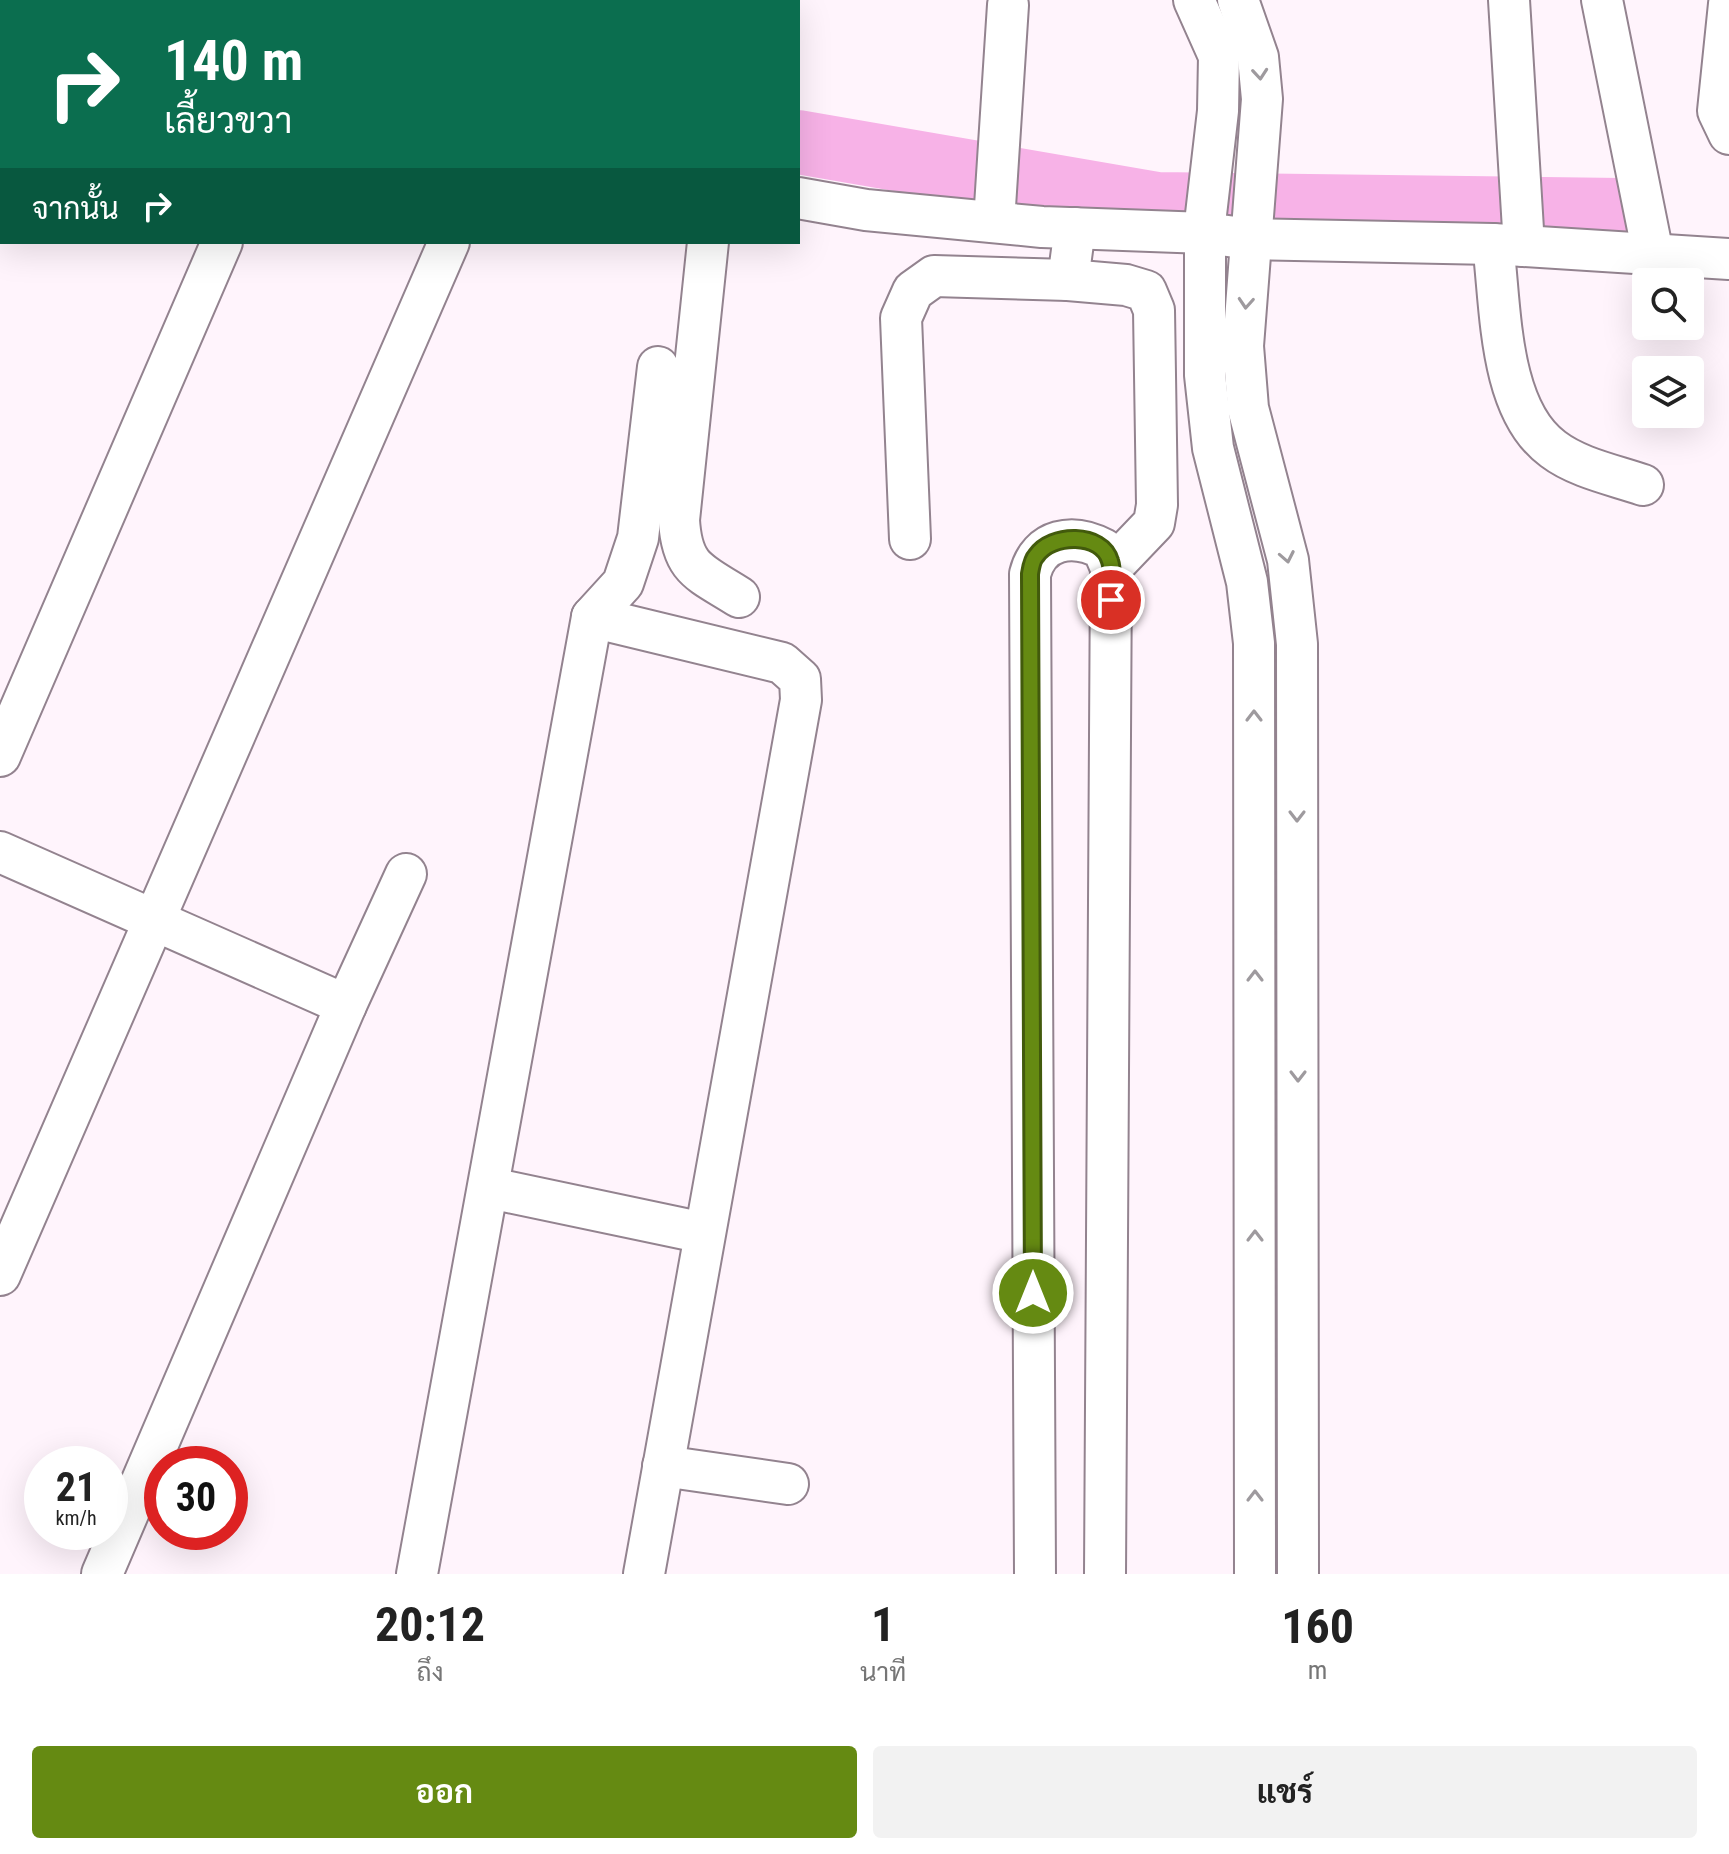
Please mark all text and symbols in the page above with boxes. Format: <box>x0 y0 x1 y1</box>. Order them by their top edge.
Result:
text: 140 m <box>164 28 303 94</box>
icon: right <box>32 32 136 136</box>
one-way arrow <box>1251 68 1268 81</box>
text: เลี้ยวขวา <box>164 100 292 142</box>
icon: right <box>135 184 179 228</box>
text: จากนั้น <box>32 191 119 226</box>
map controls <box>1632 268 1704 428</box>
button: search <box>1632 268 1704 340</box>
one-way arrow <box>1238 297 1255 310</box>
button: layers <box>1632 356 1704 428</box>
one-way arrow <box>1278 550 1295 563</box>
pin <box>1077 566 1145 634</box>
icon: arrive <box>1089 578 1133 622</box>
one-way arrow <box>1245 709 1263 722</box>
one-way arrow <box>1288 810 1306 823</box>
one-way arrow <box>1246 969 1264 982</box>
one-way arrow <box>1289 1070 1306 1083</box>
one-way arrow <box>1246 1229 1264 1242</box>
position arrow <box>991 1251 1075 1335</box>
speed limit sign: 30 <box>144 1446 248 1550</box>
text: 21 <box>56 1464 96 1511</box>
one-way arrow <box>1246 1489 1264 1502</box>
text: km/h <box>55 1506 97 1530</box>
text: 20:12 <box>375 1596 485 1653</box>
text: 1 <box>871 1596 895 1653</box>
text: 160 <box>1281 1598 1354 1655</box>
text: m <box>1308 1655 1327 1685</box>
text: ถึง <box>417 1657 443 1687</box>
text: นาที <box>860 1657 906 1687</box>
button: ออก <box>32 1746 857 1838</box>
button: แชร์ <box>873 1746 1697 1838</box>

